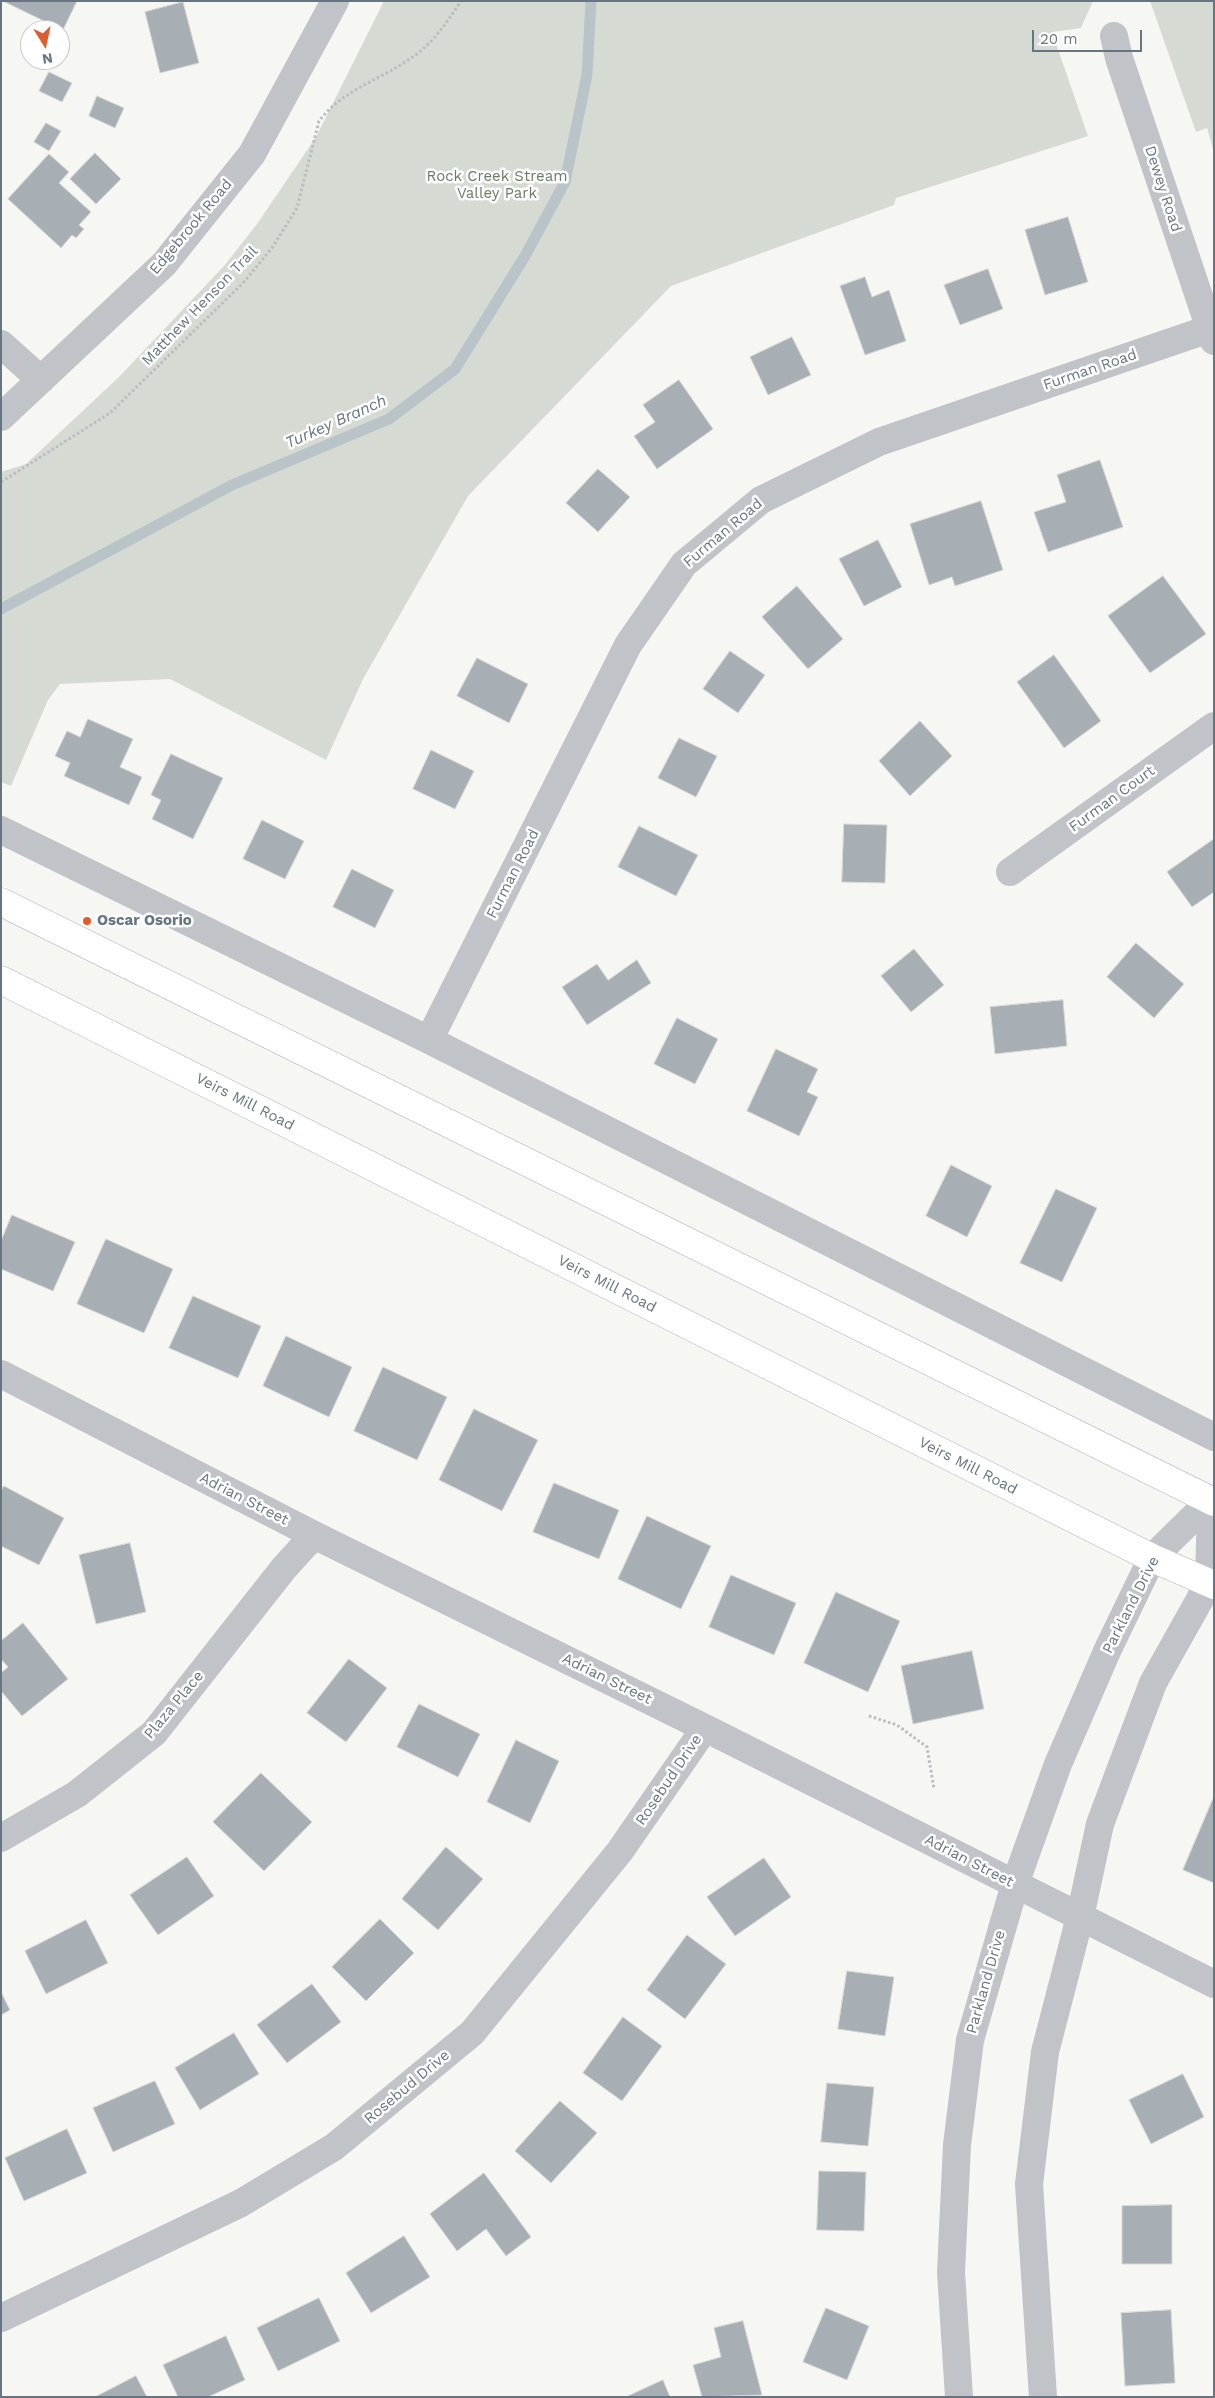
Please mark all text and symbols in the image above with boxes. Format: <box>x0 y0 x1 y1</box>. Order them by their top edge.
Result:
north arrow <box>20 20 70 70</box>
scale bar <box>1035 20 1145 52</box>
text: 20 m <box>1040 30 1078 48</box>
text: N <box>41 50 54 68</box>
street label: Dewey Road <box>1141 144 1185 234</box>
park label: Rock Creek Stream Valley Park <box>426 168 568 203</box>
street label: Edgebrook Road <box>146 176 236 278</box>
street label: Matthew Henson Trail <box>138 243 262 369</box>
street label: Furman Road <box>1041 346 1139 394</box>
water label: Turkey Branch <box>282 391 390 453</box>
street label: Furman Road <box>680 495 766 571</box>
street label: Furman Court <box>1066 762 1158 836</box>
street label: Furman Road <box>483 826 543 922</box>
place label: Oscar Osorio <box>97 912 192 930</box>
marker: Oscar Osorio <box>81 915 93 927</box>
street label: Veirs Mill Road <box>193 1069 297 1135</box>
street label: Veirs Mill Road <box>555 1251 659 1317</box>
street label: Veirs Mill Road <box>916 1433 1020 1499</box>
street label: Adrian Street <box>197 1469 291 1529</box>
street label: Parkland Drive <box>1099 1553 1163 1657</box>
street label: Adrian Street <box>559 1650 655 1708</box>
street label: Plaza Place <box>140 1667 208 1743</box>
street label: Rosebud Drive <box>632 1731 706 1829</box>
street label: Adrian Street <box>922 1831 1016 1891</box>
street label: Parkland Drive <box>963 1928 1009 2036</box>
street label: Rosebud Drive <box>361 2046 453 2128</box>

